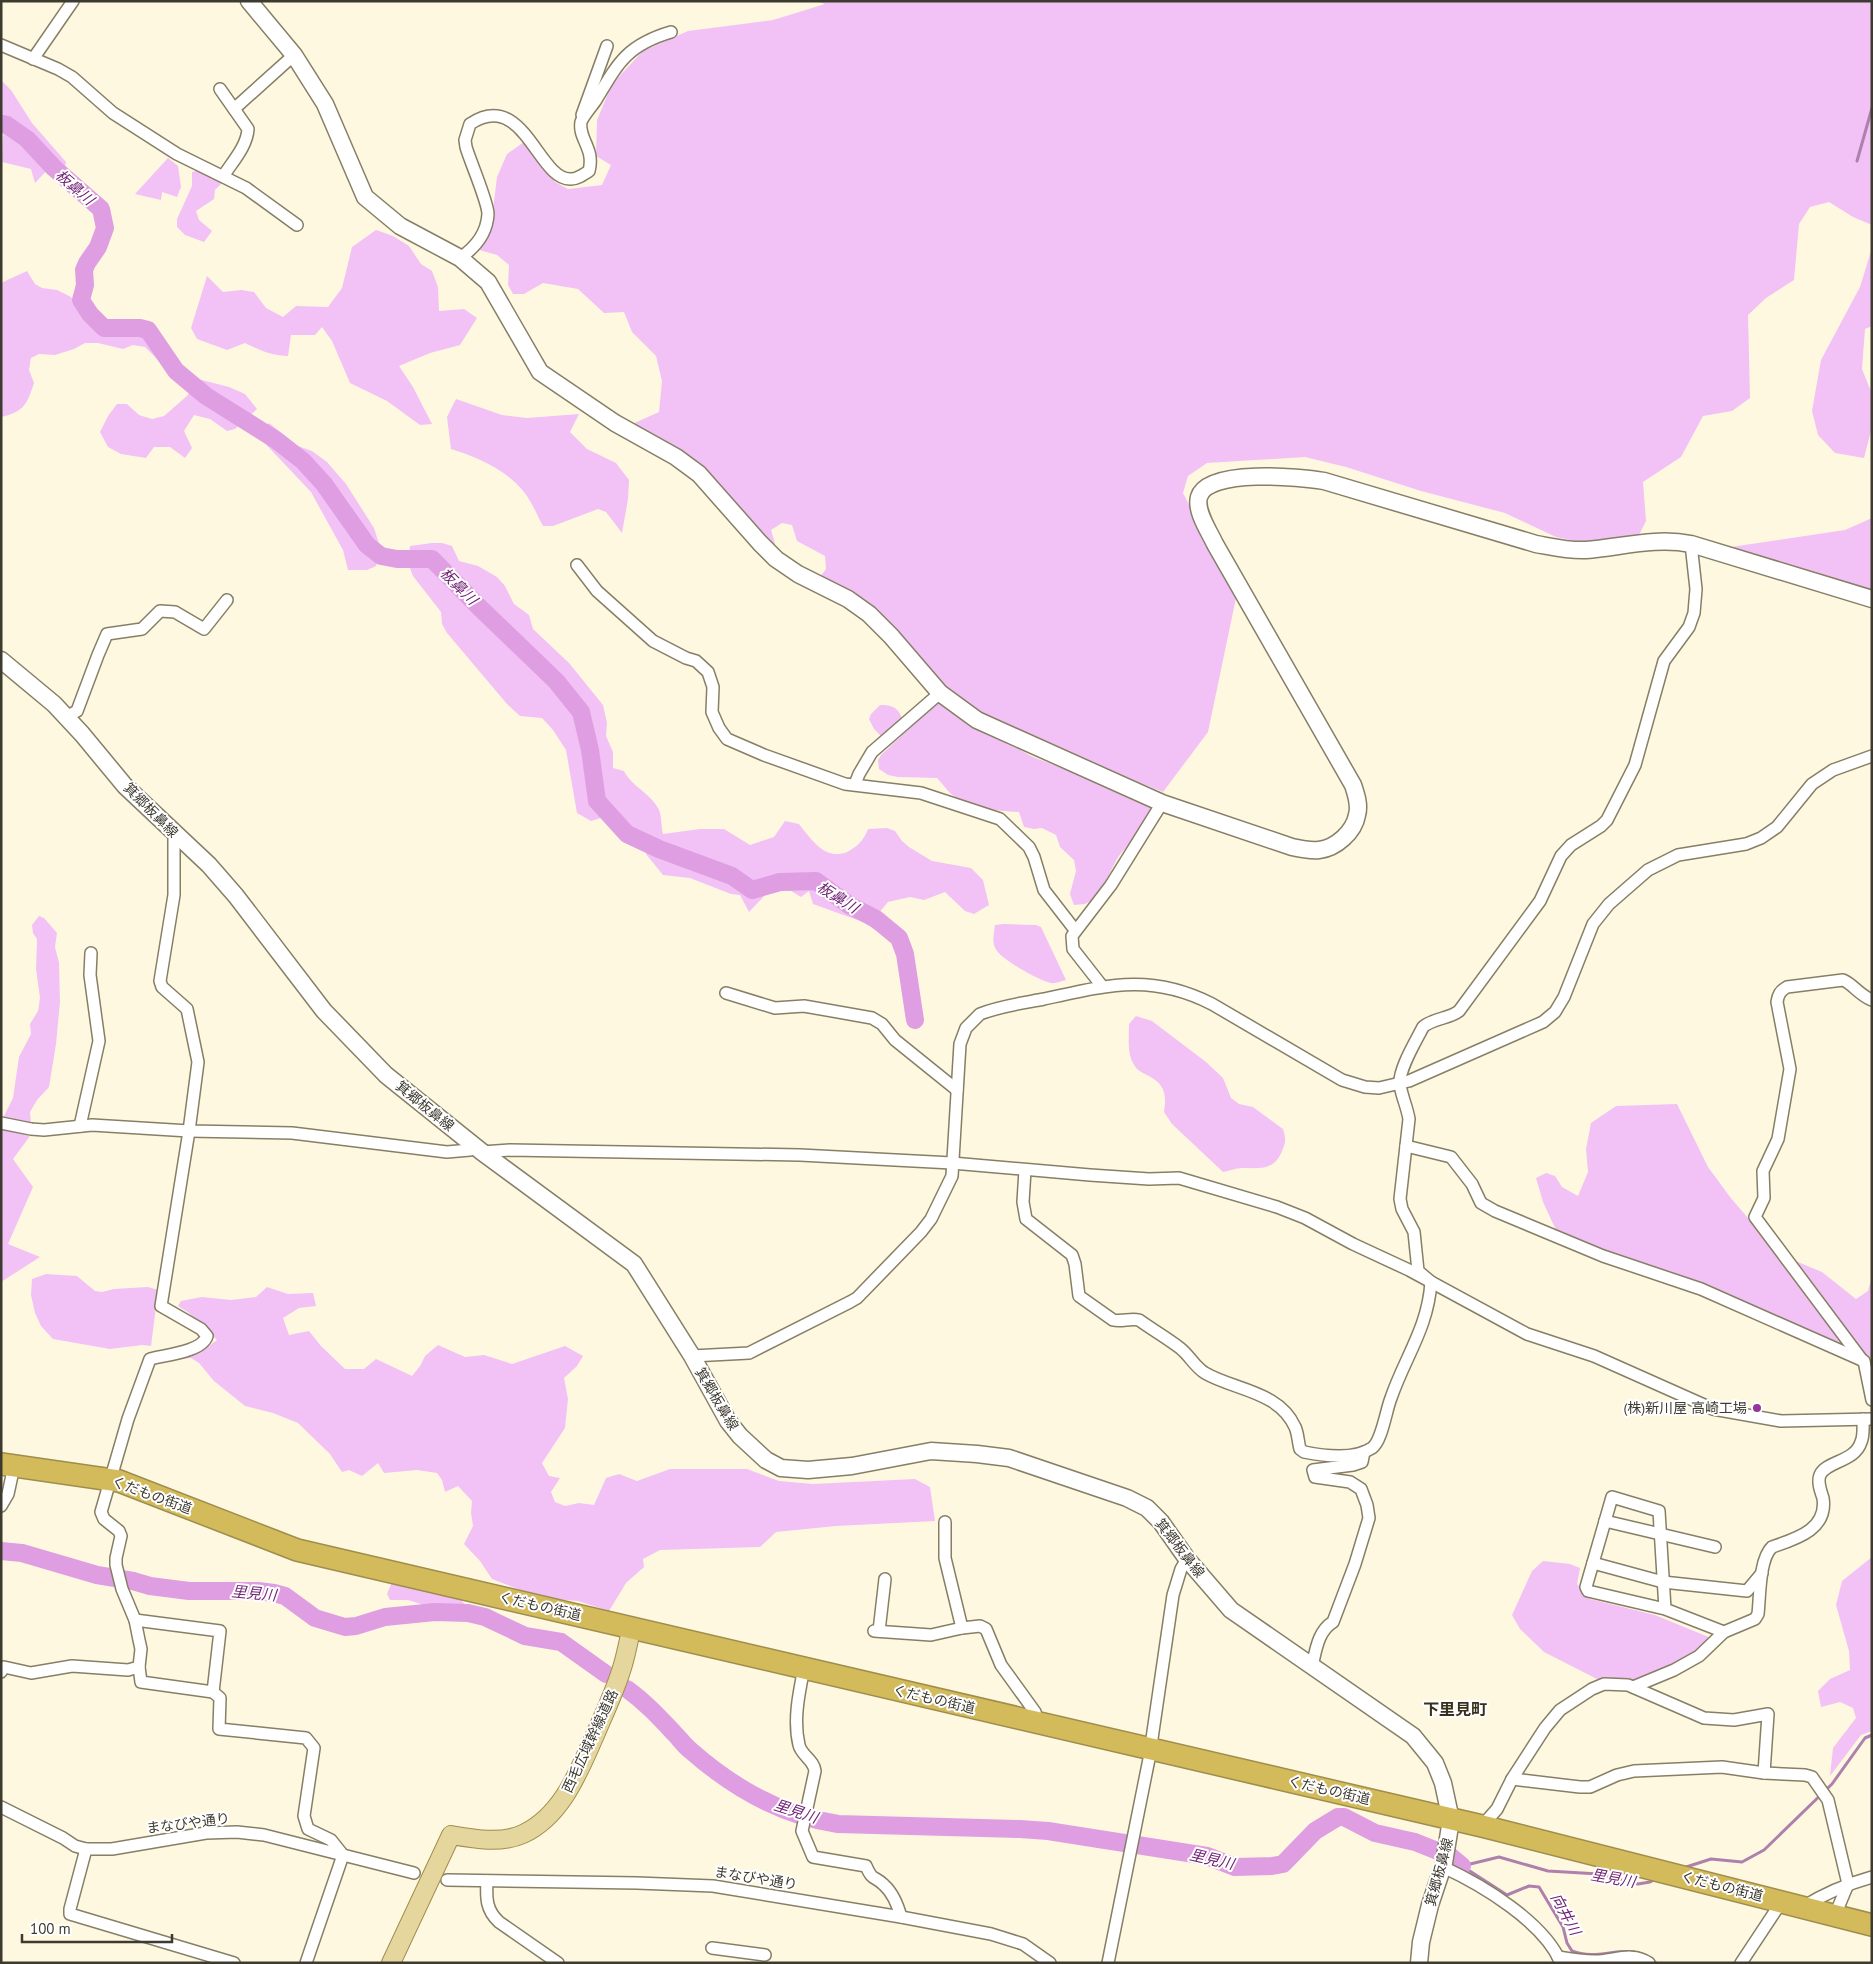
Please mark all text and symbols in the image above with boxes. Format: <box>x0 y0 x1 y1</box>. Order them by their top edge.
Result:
water label: 板鼻川 <box>52 165 100 210</box>
water label: 板鼻川 <box>436 563 483 610</box>
street label: 箕郷板鼻線 <box>120 779 182 841</box>
water label: 板鼻川 <box>814 877 864 918</box>
street label: 箕郷板鼻線 <box>392 1077 458 1135</box>
street label: 箕郷板鼻線 <box>691 1364 743 1434</box>
place label: (株)新川屋 高崎工場 <box>1623 1399 1747 1417</box>
marker: (株)新川屋 高崎工場 <box>1751 1402 1763 1414</box>
street label: くだもの街道 <box>109 1472 195 1518</box>
street label: 箕郷板鼻線 <box>1151 1515 1209 1581</box>
water label: 里見川 <box>231 1582 279 1605</box>
street label: くだもの街道 <box>497 1588 583 1624</box>
street label: くだもの街道 <box>891 1681 977 1717</box>
street label: 西毛広域幹線道路 <box>558 1686 622 1796</box>
district label: 下里見町 <box>1423 1699 1487 1719</box>
street label: くだもの街道 <box>1286 1772 1372 1808</box>
water label: 里見川 <box>772 1795 822 1828</box>
street label: まなびや通り <box>145 1809 231 1837</box>
street label: 箕郷板鼻線 <box>1421 1836 1457 1908</box>
water label: 里見川 <box>1188 1845 1238 1874</box>
street label: まなびや通り <box>713 1863 799 1893</box>
water label: 里見川 <box>1589 1865 1639 1892</box>
street label: くだもの街道 <box>1679 1867 1765 1905</box>
water label: 向井川 <box>1547 1890 1586 1940</box>
scale bar <box>22 1912 172 1944</box>
text: 100 m <box>30 1919 71 1938</box>

